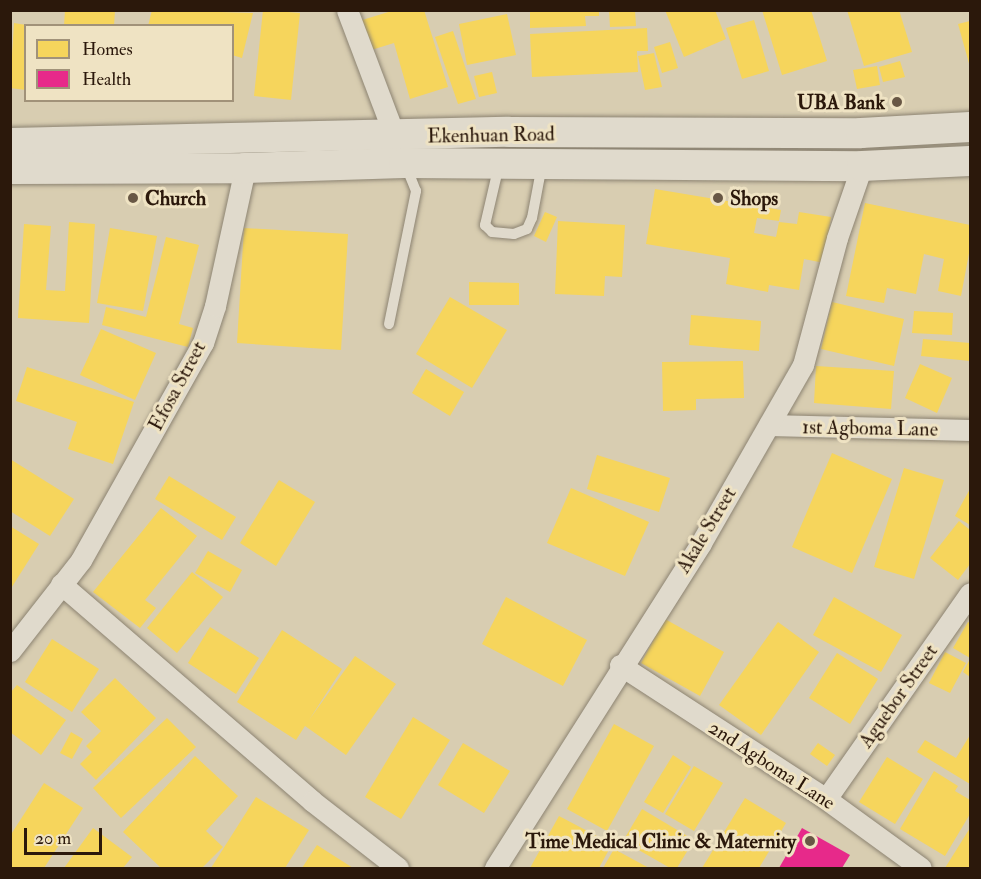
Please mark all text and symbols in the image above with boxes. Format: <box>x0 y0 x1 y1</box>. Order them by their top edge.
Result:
legend <box>24 24 234 102</box>
text: Homes <box>82 38 133 61</box>
text: Health <box>82 68 131 91</box>
place label: UBA Bank <box>797 90 885 114</box>
marker: UBA Bank <box>890 95 904 109</box>
street label: Ekenhuan Road <box>427 122 555 148</box>
place label: Church <box>145 186 206 210</box>
place label: Shops <box>730 186 778 210</box>
marker: Church <box>126 191 140 205</box>
marker: Shops <box>711 191 725 205</box>
street label: Efosa Street <box>143 337 211 435</box>
street label: 1st Agboma Lane <box>802 415 938 441</box>
street label: Akale Street <box>671 483 741 577</box>
street label: Aguebor Street <box>854 640 942 752</box>
street label: 2nd Agboma Lane <box>704 715 840 815</box>
scale bar <box>27 816 105 854</box>
text: 20 m <box>35 827 71 850</box>
place label: Time Medical Clinic & Maternity <box>526 829 796 853</box>
marker: Time Medical Clinic & Maternity <box>801 832 819 850</box>

